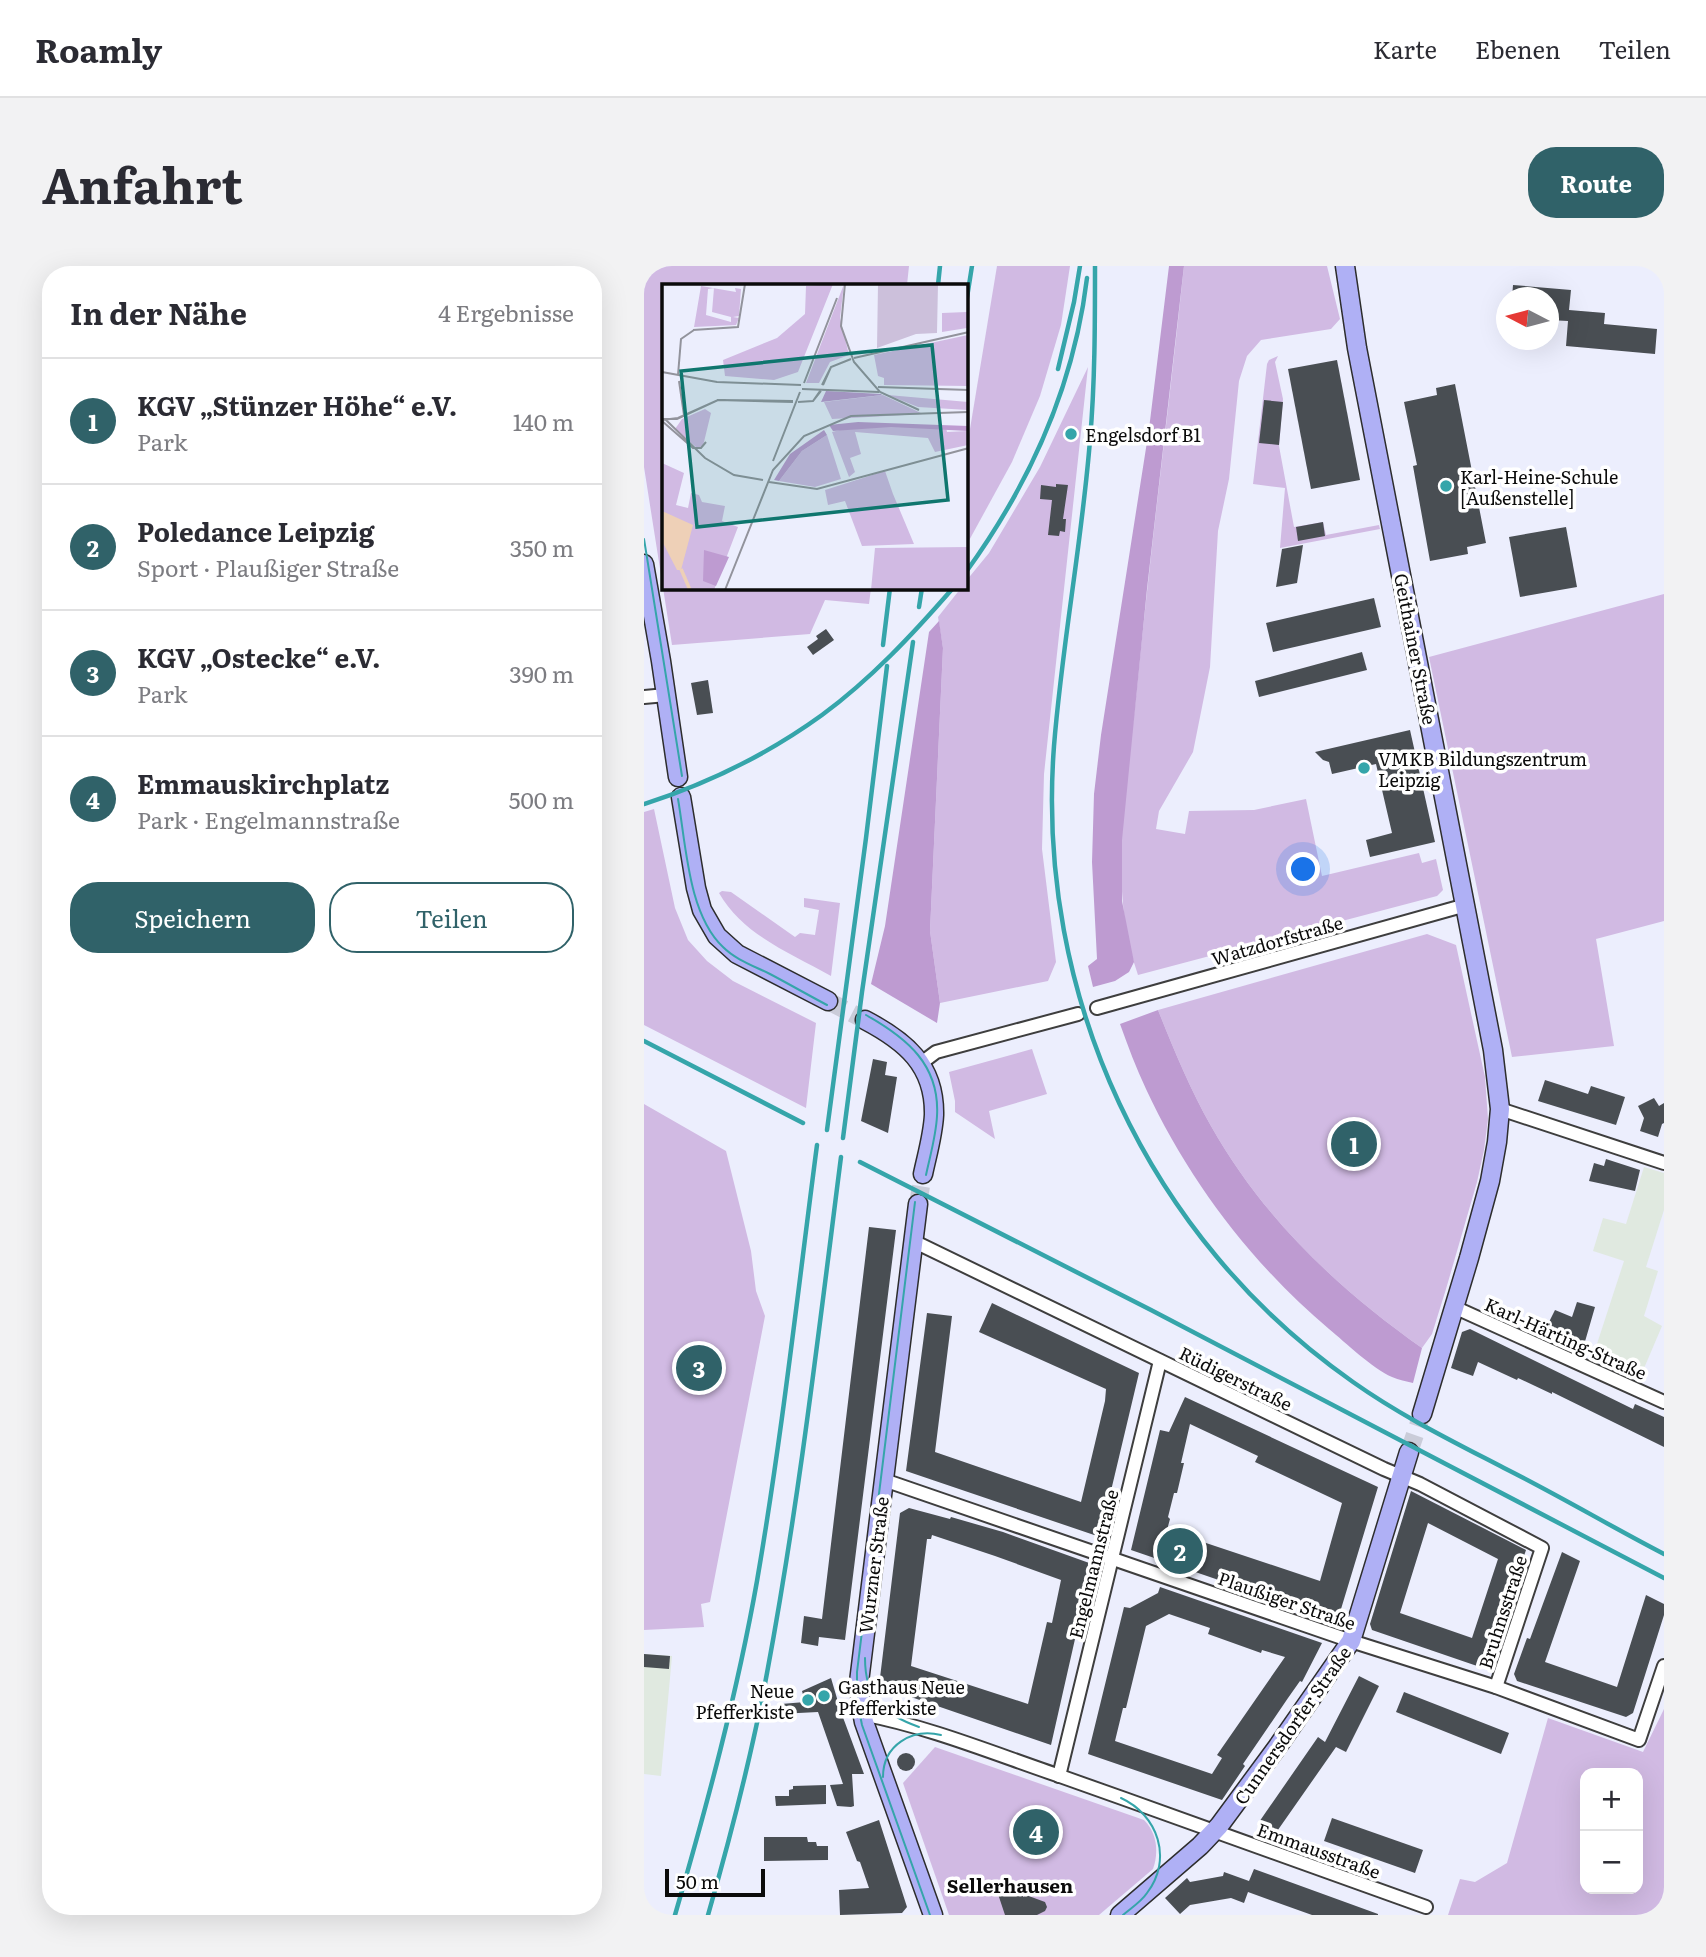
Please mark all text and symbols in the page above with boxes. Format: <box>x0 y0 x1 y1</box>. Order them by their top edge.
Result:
text: Roamly <box>35 24 162 73</box>
text: Karte <box>1373 31 1437 66</box>
text: Ebenen <box>1475 31 1561 66</box>
text: Teilen <box>1599 31 1671 66</box>
text: Anfahrt <box>42 146 243 219</box>
button: Route <box>1528 147 1664 218</box>
inset map <box>662 284 968 590</box>
north arrow <box>1496 287 1559 350</box>
text: In der Nähe <box>70 290 247 334</box>
text: 4 Ergebnisse <box>438 295 574 329</box>
text: KGV „Stünzer Höhe“ e.V. <box>137 385 457 424</box>
text: 1 <box>88 404 98 438</box>
text: 140 m <box>513 404 574 438</box>
place label: Engelsdorf B1 <box>1085 421 1201 448</box>
text: Park <box>137 424 187 458</box>
marker: Engelsdorf B1 <box>1063 426 1079 442</box>
place label: Karl-Heine-Schule [Außenstelle] <box>1460 463 1618 511</box>
marker: Karl-Heine-Schule [Außenstelle] <box>1438 478 1454 494</box>
text: Poledance Leipzig <box>137 511 375 550</box>
text: 2 <box>87 530 99 564</box>
text: 350 m <box>510 530 574 564</box>
text: Sport · Plaußiger Straße <box>137 550 399 584</box>
street label: Geithainer Straße <box>1388 571 1444 727</box>
text: KGV „Ostecke“ e.V. <box>137 637 381 676</box>
text: 3 <box>87 656 99 690</box>
text: 390 m <box>509 656 574 690</box>
text: Park <box>137 676 187 710</box>
place label: VMKB Bildungszentrum Leipzig <box>1378 745 1587 793</box>
marker: VMKB Bildungszentrum Leipzig <box>1356 760 1372 776</box>
text: Emmauskirchplatz <box>137 763 389 802</box>
text: 4 <box>86 782 100 816</box>
text: 500 m <box>509 782 574 816</box>
text: Park · Engelmannstraße <box>137 802 400 836</box>
your location <box>1286 852 1320 886</box>
button: Speichern <box>70 882 315 953</box>
button: Teilen <box>329 882 574 953</box>
street label: Watzdorfstraße <box>1208 908 1346 972</box>
pin: 1 <box>1331 1118 1377 1170</box>
street label: Karl-Härting-Straße <box>1481 1290 1651 1386</box>
street label: Rüdigerstraße <box>1175 1339 1297 1417</box>
pin: 3 <box>676 1342 722 1394</box>
street label: Engelmannstraße <box>1061 1486 1125 1642</box>
street label: Wurzner Straße <box>851 1495 895 1635</box>
pin: 2 <box>1157 1525 1203 1577</box>
street label: Bruhnsstraße <box>1471 1552 1533 1672</box>
street label: Plaußiger Straße <box>1215 1564 1359 1636</box>
street label: Cunnersdorfer Straße <box>1227 1640 1357 1810</box>
place label: Gasthaus Neue Pfefferkiste <box>838 1673 965 1721</box>
place label: Neue Pfefferkiste <box>696 1677 794 1725</box>
marker: Gasthaus Neue Pfefferkiste <box>816 1688 832 1704</box>
marker: Neue Pfefferkiste <box>800 1692 816 1708</box>
map controls <box>1580 1768 1643 1894</box>
button: + <box>1580 1768 1643 1831</box>
pin: 4 <box>1013 1806 1059 1858</box>
street label: Emmausstraße <box>1253 1815 1385 1885</box>
button: − <box>1580 1831 1643 1894</box>
scale bar <box>665 1866 765 1898</box>
text: 50 m <box>676 1867 719 1895</box>
district label: Sellerhausen <box>947 1871 1073 1899</box>

